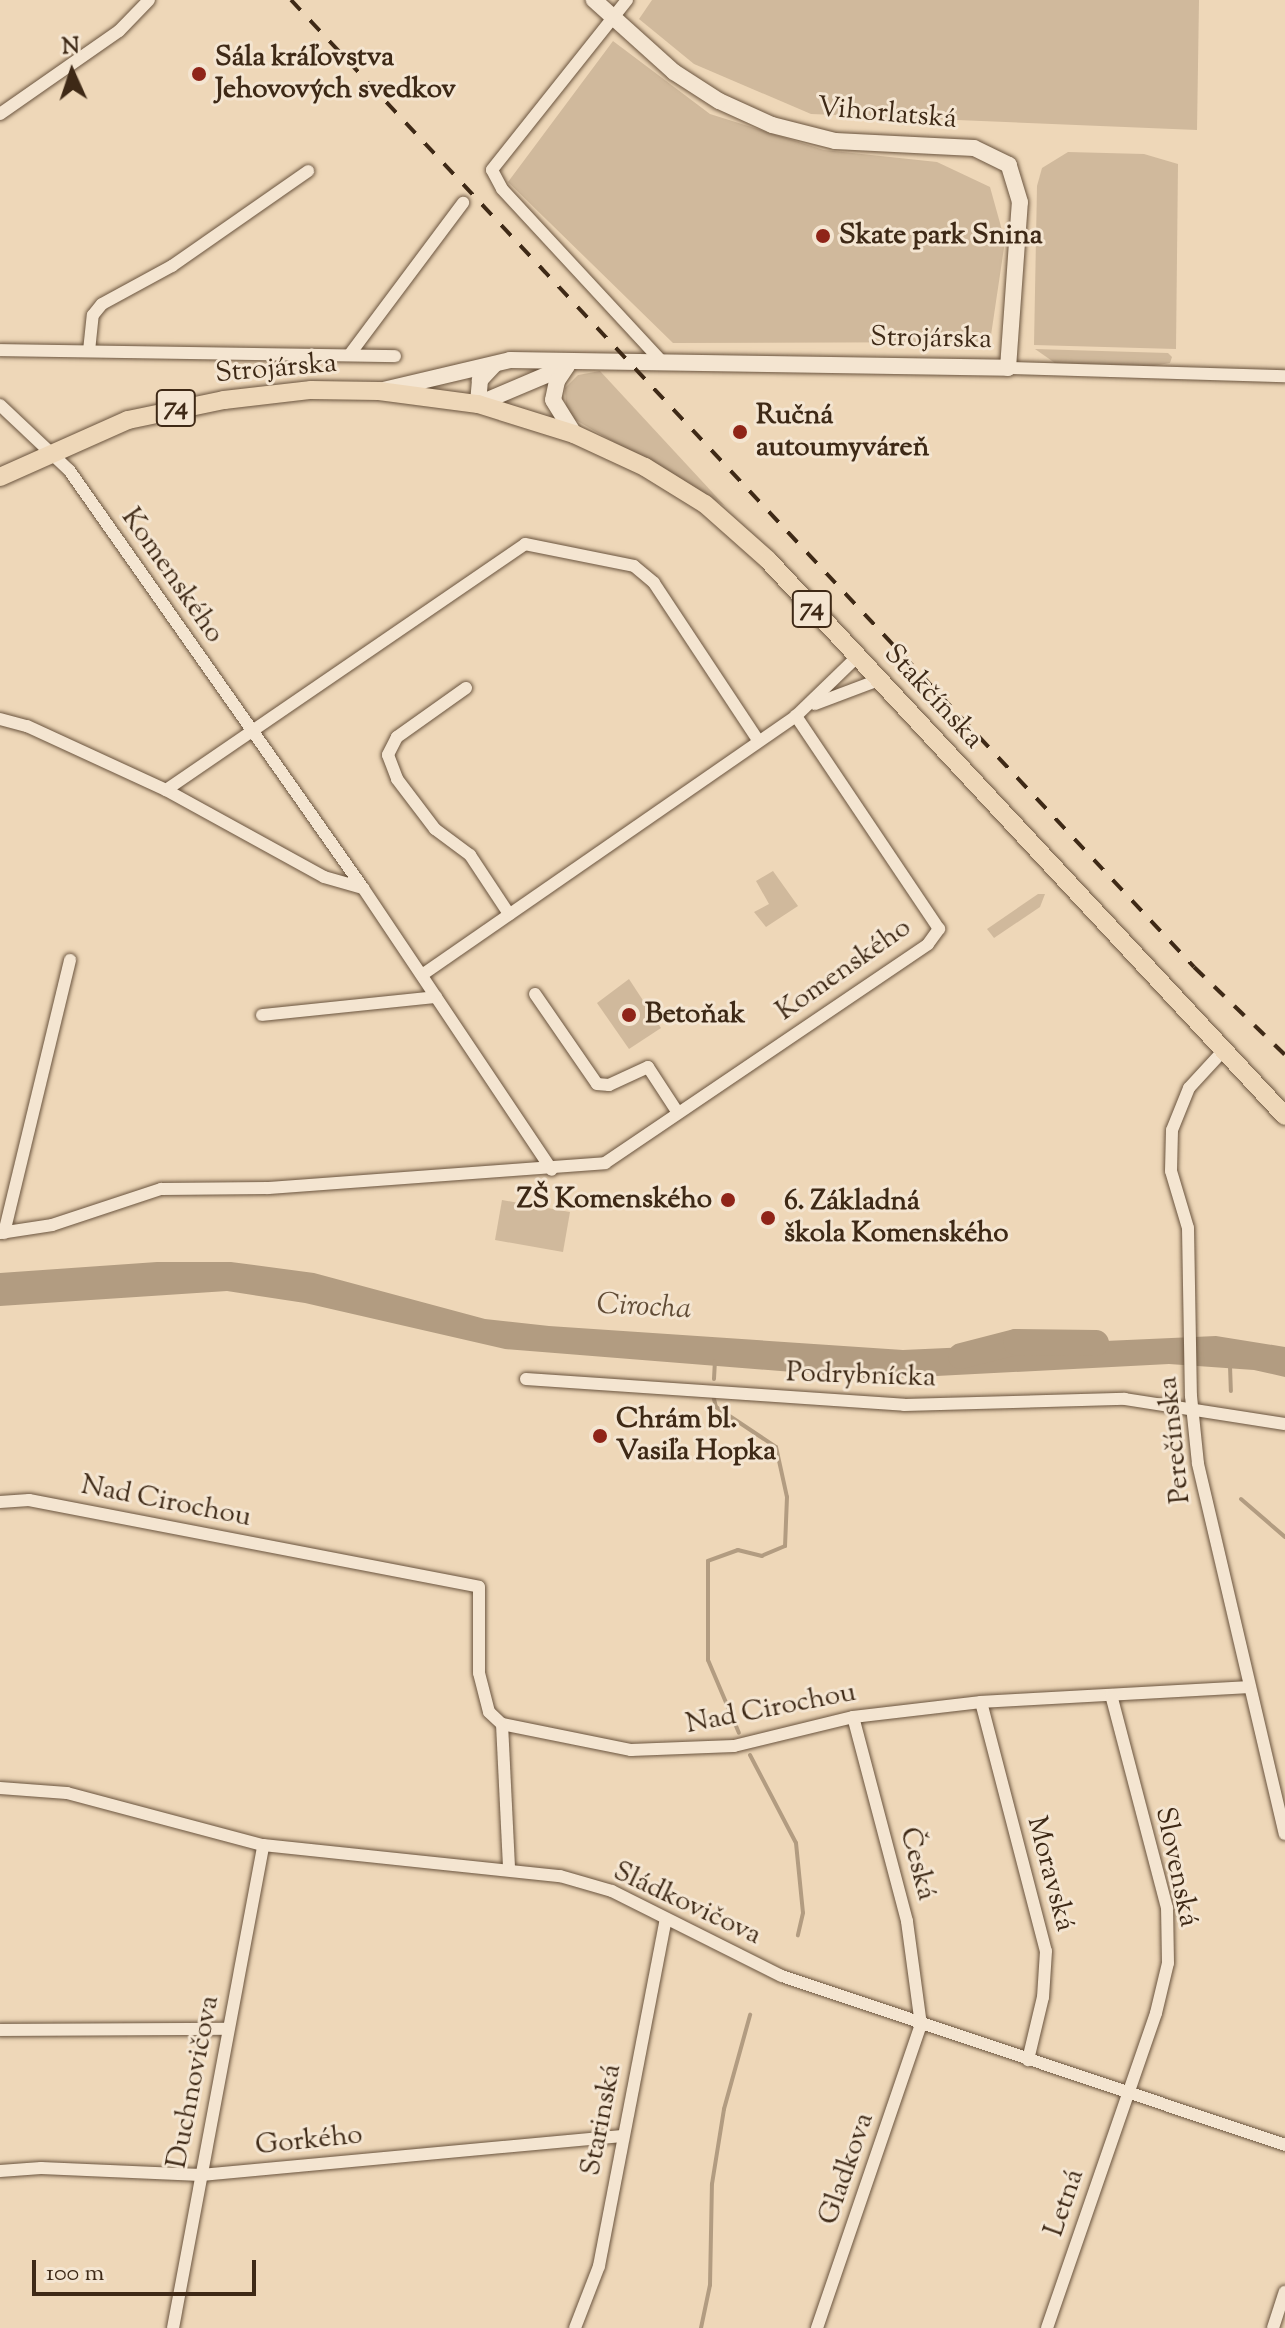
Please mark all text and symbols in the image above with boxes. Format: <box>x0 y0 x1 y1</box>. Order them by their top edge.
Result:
north arrow <box>32 32 112 112</box>
text: N <box>61 32 80 64</box>
place label: Sála kráľovstva Jehovových svedkov <box>215 41 456 107</box>
marker: Sála kráľovstva Jehovových svedkov <box>190 65 208 83</box>
street label: Vihorlatská <box>816 91 958 137</box>
place label: Skate park Snina <box>839 219 1043 253</box>
marker: Skate park Snina <box>814 227 832 245</box>
street label: Strojárska <box>870 321 992 357</box>
street label: Strojárska <box>214 347 338 391</box>
road number: 74 <box>154 386 198 430</box>
place label: Ručná autoumyváreň <box>756 399 929 465</box>
marker: Ručná autoumyváreň <box>731 423 749 441</box>
street label: Komenského <box>113 502 231 650</box>
road number: 74 <box>790 587 834 631</box>
street label: Stakčínska <box>876 638 990 756</box>
street label: Komenského <box>770 911 918 1029</box>
place label: Betoňak <box>645 998 745 1032</box>
marker: Betoňak <box>620 1006 638 1024</box>
place label: ZŠ Komenského <box>517 1183 712 1217</box>
place label: 6. Základná škola Komenského <box>784 1185 1009 1251</box>
marker: ZŠ Komenského <box>719 1191 737 1209</box>
marker: 6. Základná škola Komenského <box>759 1209 777 1227</box>
water label: Cirocha <box>596 1288 692 1328</box>
street label: Podrybnícka <box>785 1357 937 1395</box>
street label: Perečínska <box>1152 1375 1198 1505</box>
place label: Chrám bl. Vasiľa Hopka <box>616 1403 776 1469</box>
marker: Chrám bl. Vasiľa Hopka <box>591 1427 609 1445</box>
street label: Nad Cirochou <box>78 1469 254 1535</box>
street label: Nad Cirochou <box>683 1676 859 1742</box>
street label: Slovenská <box>1147 1804 1205 1930</box>
street label: Moravská <box>1019 1813 1081 1935</box>
street label: Česká <box>891 1824 943 1904</box>
street label: Sládkovičova <box>608 1855 766 1953</box>
street label: Duchnovičova <box>161 1993 227 2171</box>
street label: Starinská <box>575 2061 629 2179</box>
street label: Gladkova <box>812 2109 882 2229</box>
street label: Gorkého <box>254 2119 364 2163</box>
street label: Letná <box>1038 2165 1092 2241</box>
scale bar <box>36 2244 260 2294</box>
text: 100 m <box>46 2257 104 2291</box>

